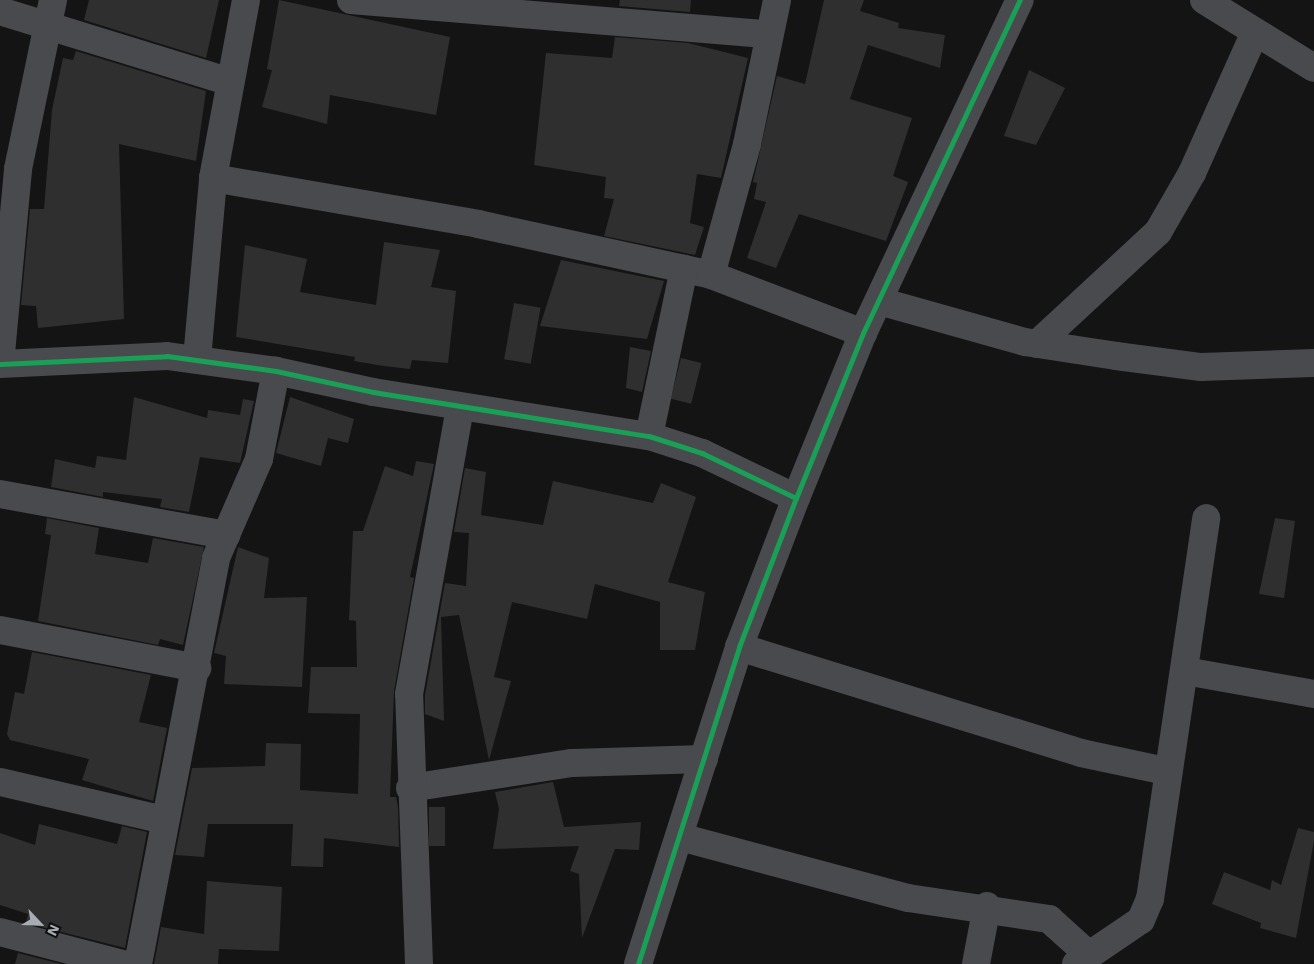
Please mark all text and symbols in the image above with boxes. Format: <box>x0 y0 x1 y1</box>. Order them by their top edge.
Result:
north arrow <box>15 899 65 949</box>
text: N <box>44 922 63 938</box>

